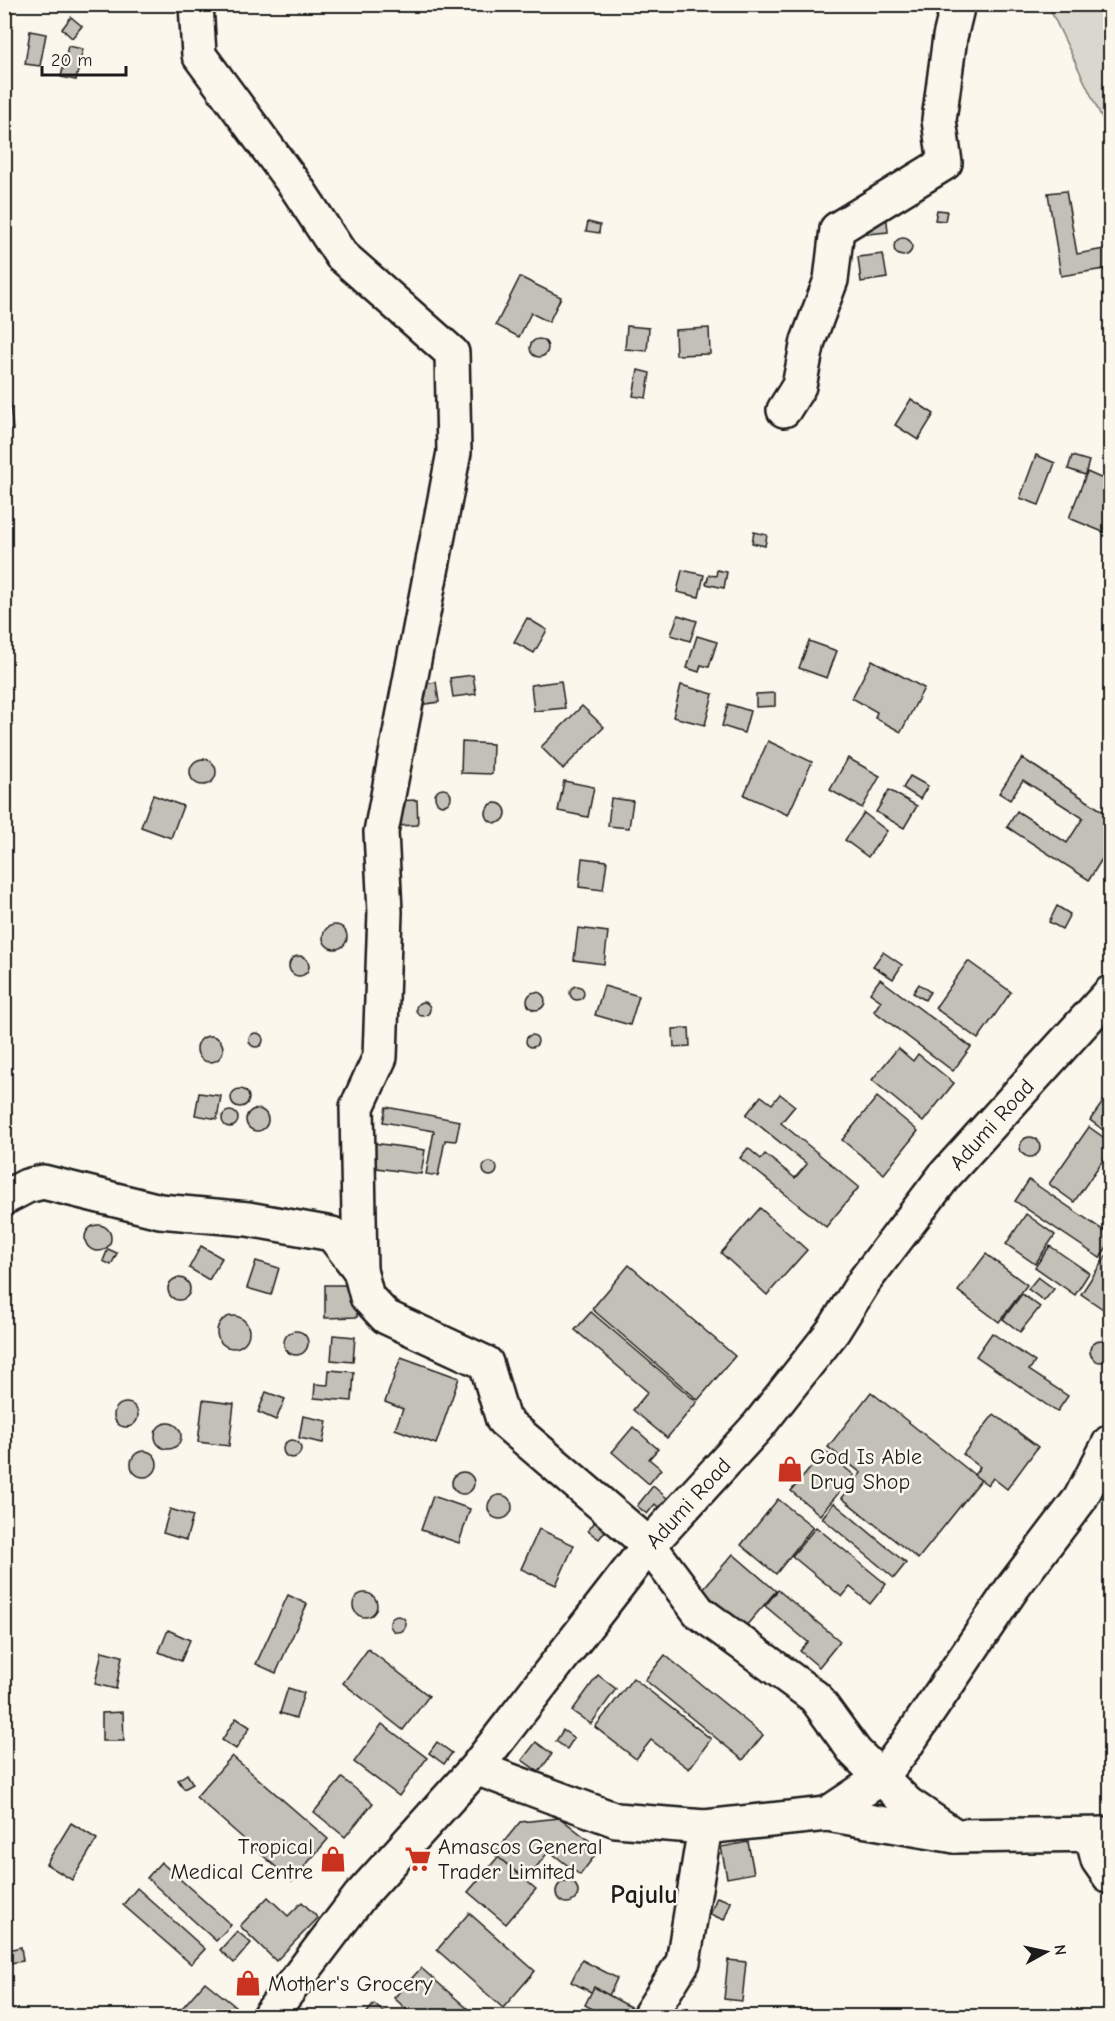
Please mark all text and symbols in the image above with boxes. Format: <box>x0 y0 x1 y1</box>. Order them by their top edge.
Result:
scale bar <box>42 39 126 77</box>
text: 20 m <box>51 50 92 71</box>
street label: Adumi Road <box>944 1074 1040 1176</box>
place label: God Is Able Drug Shop <box>810 1444 922 1495</box>
street label: Adumi Road <box>640 1453 737 1554</box>
shop icon: God Is Able Drug Shop <box>775 1454 805 1484</box>
place label: Tropical Medical Centre <box>170 1834 313 1885</box>
place label: Amascos General Trader Limited <box>438 1834 602 1885</box>
shop icon: Tropical Medical Centre <box>318 1844 348 1874</box>
supermarket icon: Amascos General Trader Limited <box>403 1844 433 1874</box>
district label: Pajulu <box>610 1880 678 1910</box>
north arrow <box>1016 1922 1076 1982</box>
text: N <box>1050 1944 1070 1956</box>
shop icon: Mother's Grocery <box>233 1968 263 1998</box>
place label: Mother's Grocery <box>268 1971 433 1997</box>

